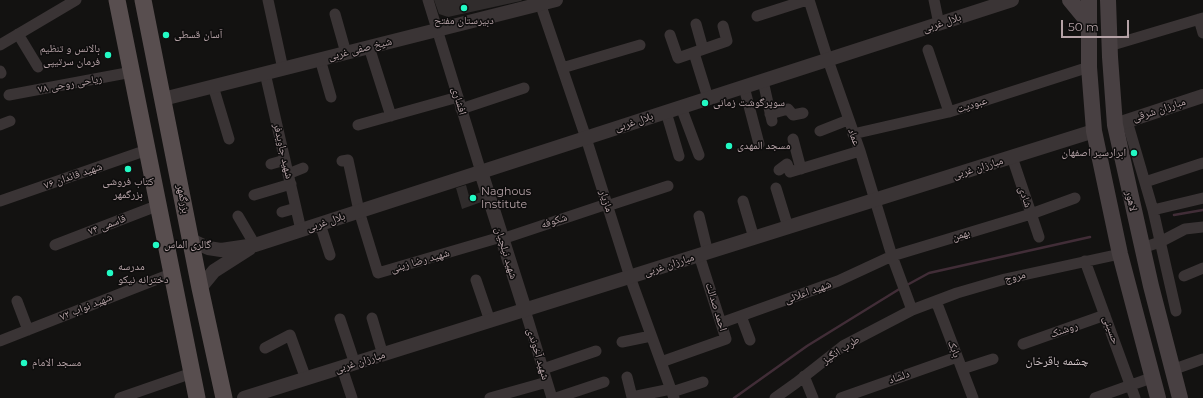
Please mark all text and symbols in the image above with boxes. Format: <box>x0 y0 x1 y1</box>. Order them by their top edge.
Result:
marker: دبیرستان مفتح <box>459 3 469 13</box>
street label: بلال غربی <box>921 11 963 35</box>
scale bar <box>1063 12 1131 38</box>
place label: دبیرستان مفتح <box>434 14 494 28</box>
text: 50 m <box>1068 19 1099 34</box>
place label: آسان قسطی <box>174 28 222 42</box>
marker: آسان قسطی <box>161 30 171 40</box>
street label: شیخ صفی غربی <box>327 35 393 63</box>
place label: بالانس و تنظیم فرمان سرتیپی <box>40 42 100 68</box>
marker: بالانس و تنظیم فرمان سرتیپی <box>103 50 113 60</box>
street label: ریاحی روحی ۷۸ <box>37 72 103 96</box>
street label: افشاری <box>449 86 469 116</box>
street label: عبودیت <box>955 94 989 116</box>
street label: مبارزان شرقی <box>1131 95 1187 125</box>
place label: سوپرگوشت زمانی <box>713 96 785 110</box>
marker: سوپرگوشت زمانی <box>700 98 710 108</box>
street label: بلال غربی <box>613 110 655 134</box>
street label: شهید جاویدفر <box>270 122 296 180</box>
street label: عماد <box>845 127 863 147</box>
place label: مسجد المهدی <box>737 139 790 153</box>
marker: مسجد المهدی <box>724 141 734 151</box>
place label: ابرارسیر اصفهان <box>1062 146 1126 160</box>
marker: ابرارسیر اصفهان <box>1129 148 1139 158</box>
street label: مبارزان غربی <box>951 154 1005 182</box>
street label: شهید قائدان ۷۶ <box>42 160 104 192</box>
marker: کتاب فروشی بزرگمهر <box>123 164 133 174</box>
place label: کتاب فروشی بزرگمهر <box>102 175 154 201</box>
street label: بزرگمهر <box>174 183 192 215</box>
place label: Naghous Institute <box>481 185 531 211</box>
street label: شادی <box>1015 185 1035 209</box>
street label: مازیار <box>596 188 616 214</box>
street label: لاهور <box>1122 189 1140 213</box>
marker: Naghous Institute <box>468 193 478 203</box>
street label: بلال غربی <box>305 210 347 234</box>
street label: شکوفه <box>539 211 569 231</box>
street label: قاسمی ۷۴ <box>86 212 128 238</box>
street label: شهید نیلچیان <box>492 225 520 281</box>
street label: بهمن <box>950 226 972 244</box>
place label: گالری الماس <box>164 238 211 252</box>
marker: گالری الماس <box>151 240 161 250</box>
street label: شهید رضا زینی <box>389 246 451 276</box>
street label: مبارزان غربی <box>642 251 696 279</box>
place label: مدرسه دخترانه نیکو <box>118 260 169 286</box>
marker: مدرسه دخترانه نیکو <box>105 268 115 278</box>
street label: مروج <box>1003 268 1027 286</box>
street label: شهید اعلائی <box>783 277 833 307</box>
street label: احمد صدالت <box>702 281 730 333</box>
street label: شهید نواب ۷۲ <box>58 290 114 324</box>
street label: حسینی <box>1100 314 1122 346</box>
street label: روشنک <box>1048 319 1080 341</box>
street label: شهید آخوندی <box>524 327 552 381</box>
street label: طرب انگیز <box>820 333 862 367</box>
street label: بابک <box>945 339 963 359</box>
street label: مبارزان غربی <box>333 348 387 376</box>
district label: چشمه باقرخان <box>1025 354 1089 368</box>
place label: مسجد الامام <box>32 356 81 370</box>
marker: مسجد الامام <box>19 358 29 368</box>
street label: دلشاد <box>887 367 911 387</box>

